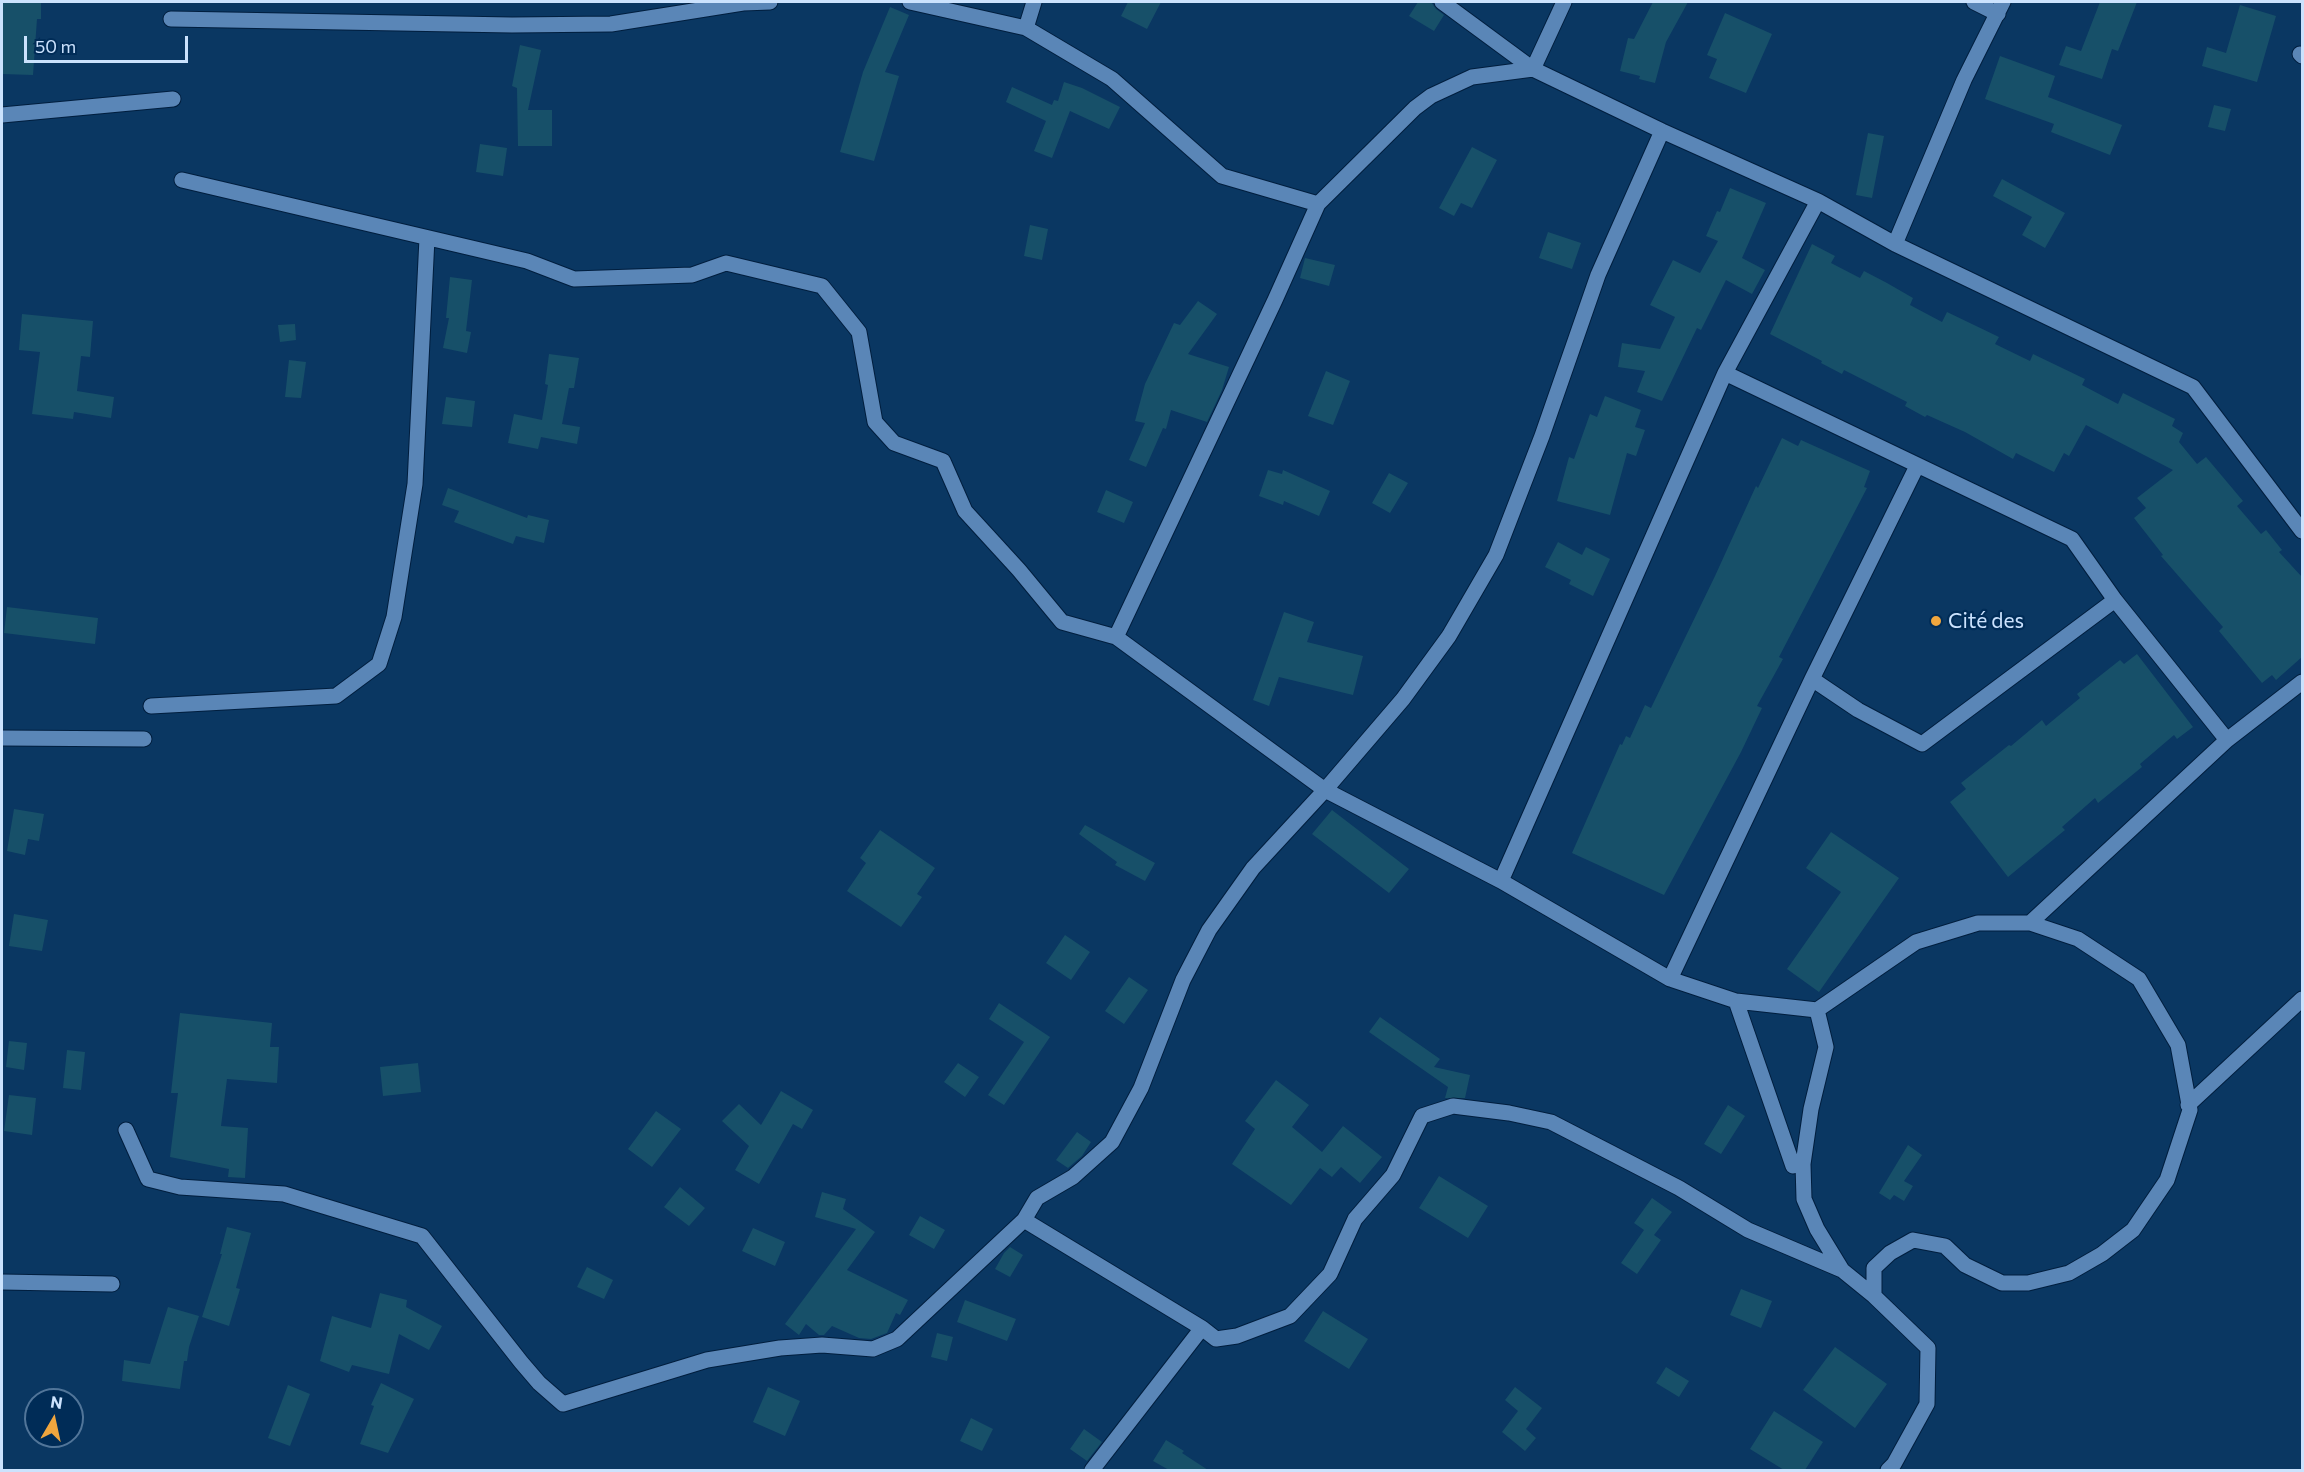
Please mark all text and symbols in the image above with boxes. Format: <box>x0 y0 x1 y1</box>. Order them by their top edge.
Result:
scale bar <box>27 24 190 62</box>
text: 50 m <box>35 35 76 57</box>
place label: Cité des <box>1948 608 2024 634</box>
marker: Cité des <box>1929 614 1943 628</box>
north arrow <box>24 1388 84 1448</box>
text: N <box>49 1391 64 1412</box>

